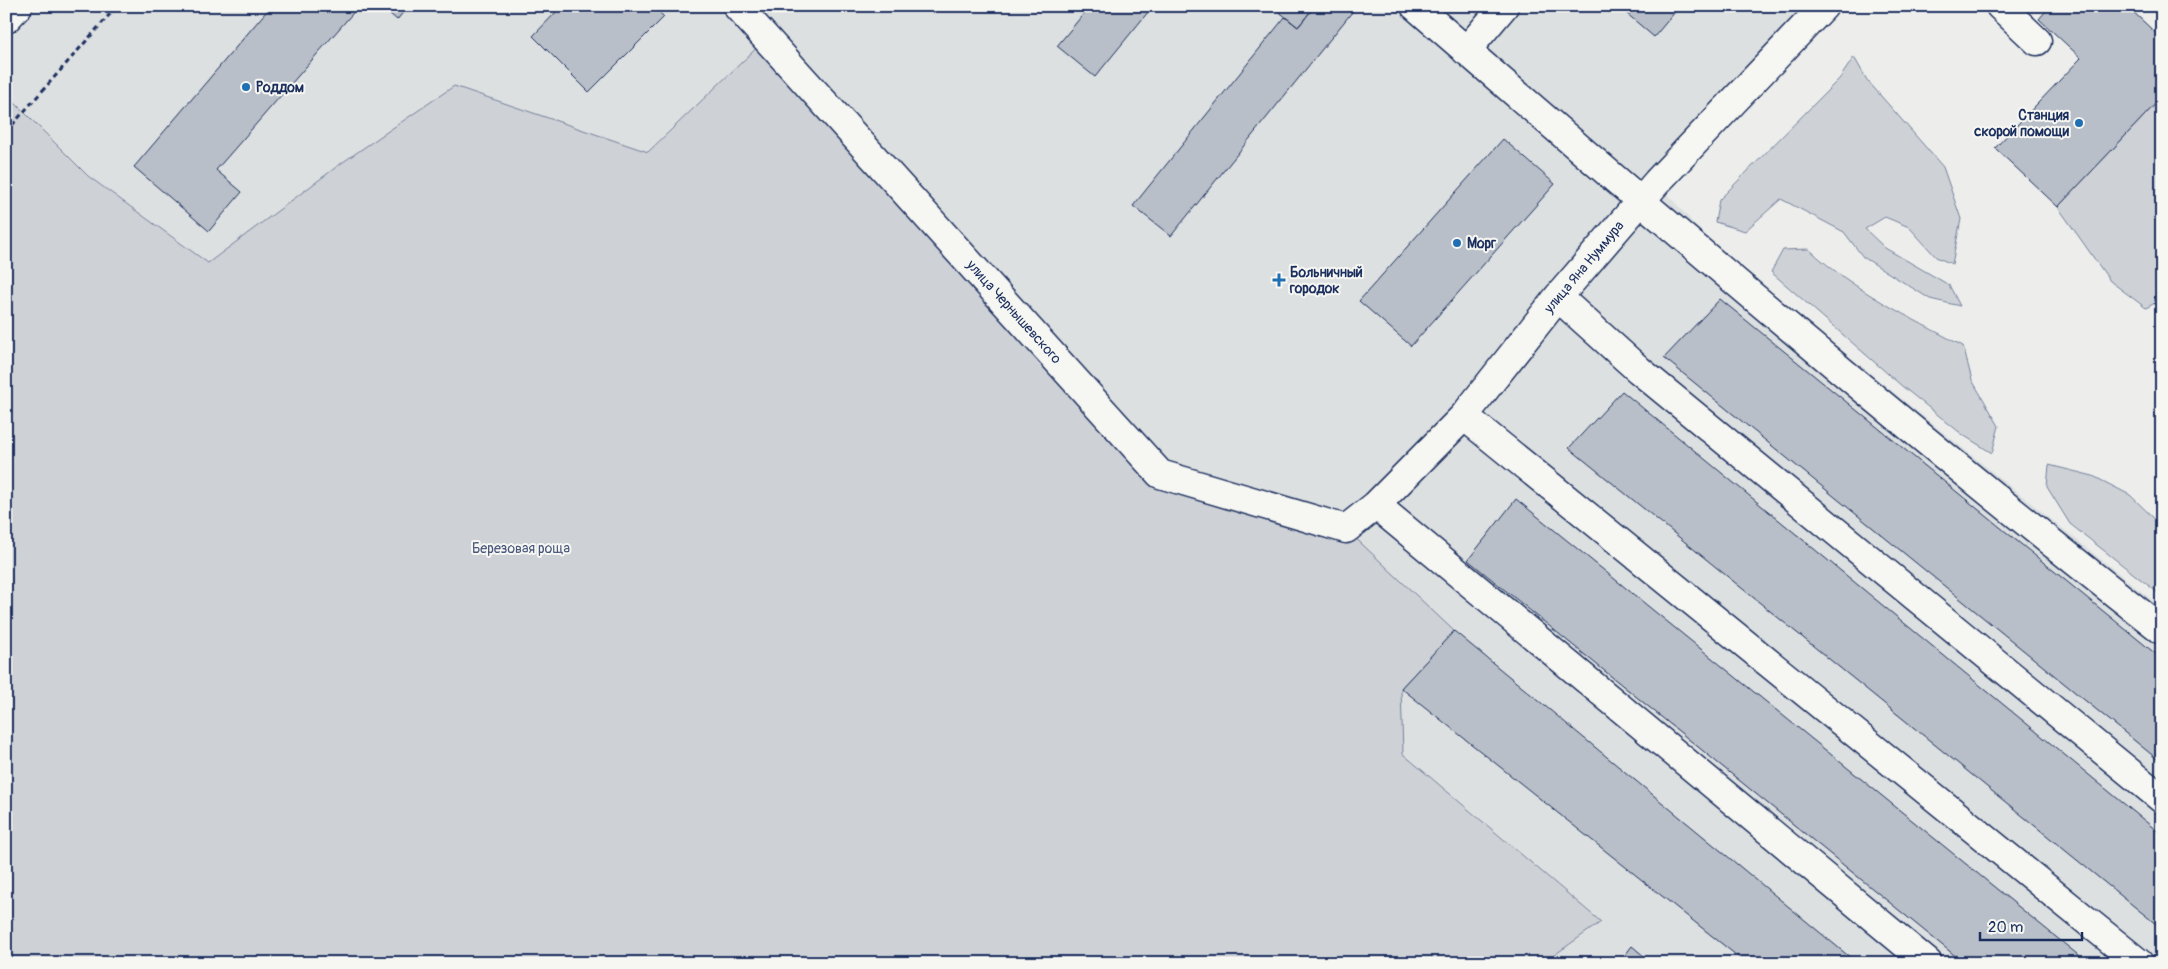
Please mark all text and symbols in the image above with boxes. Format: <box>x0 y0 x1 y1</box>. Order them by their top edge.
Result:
place label: Роддом <box>256 79 304 96</box>
marker: Роддом <box>240 81 252 93</box>
place label: Станция скорой помощи <box>1973 107 2070 140</box>
marker: Станция скорой помощи <box>2073 117 2085 129</box>
street label: улица Яна Нуммура <box>1540 218 1627 317</box>
place label: Морг <box>1467 235 1496 252</box>
marker: Морг <box>1451 237 1463 249</box>
street label: улица Чернышевского <box>962 256 1065 368</box>
place label: Больничный городок <box>1289 264 1363 297</box>
marker: Больничный городок <box>1272 273 1286 287</box>
park label: Березовая роща <box>472 540 570 557</box>
scale bar <box>1980 909 2083 941</box>
text: 20 m <box>1988 918 2023 937</box>

